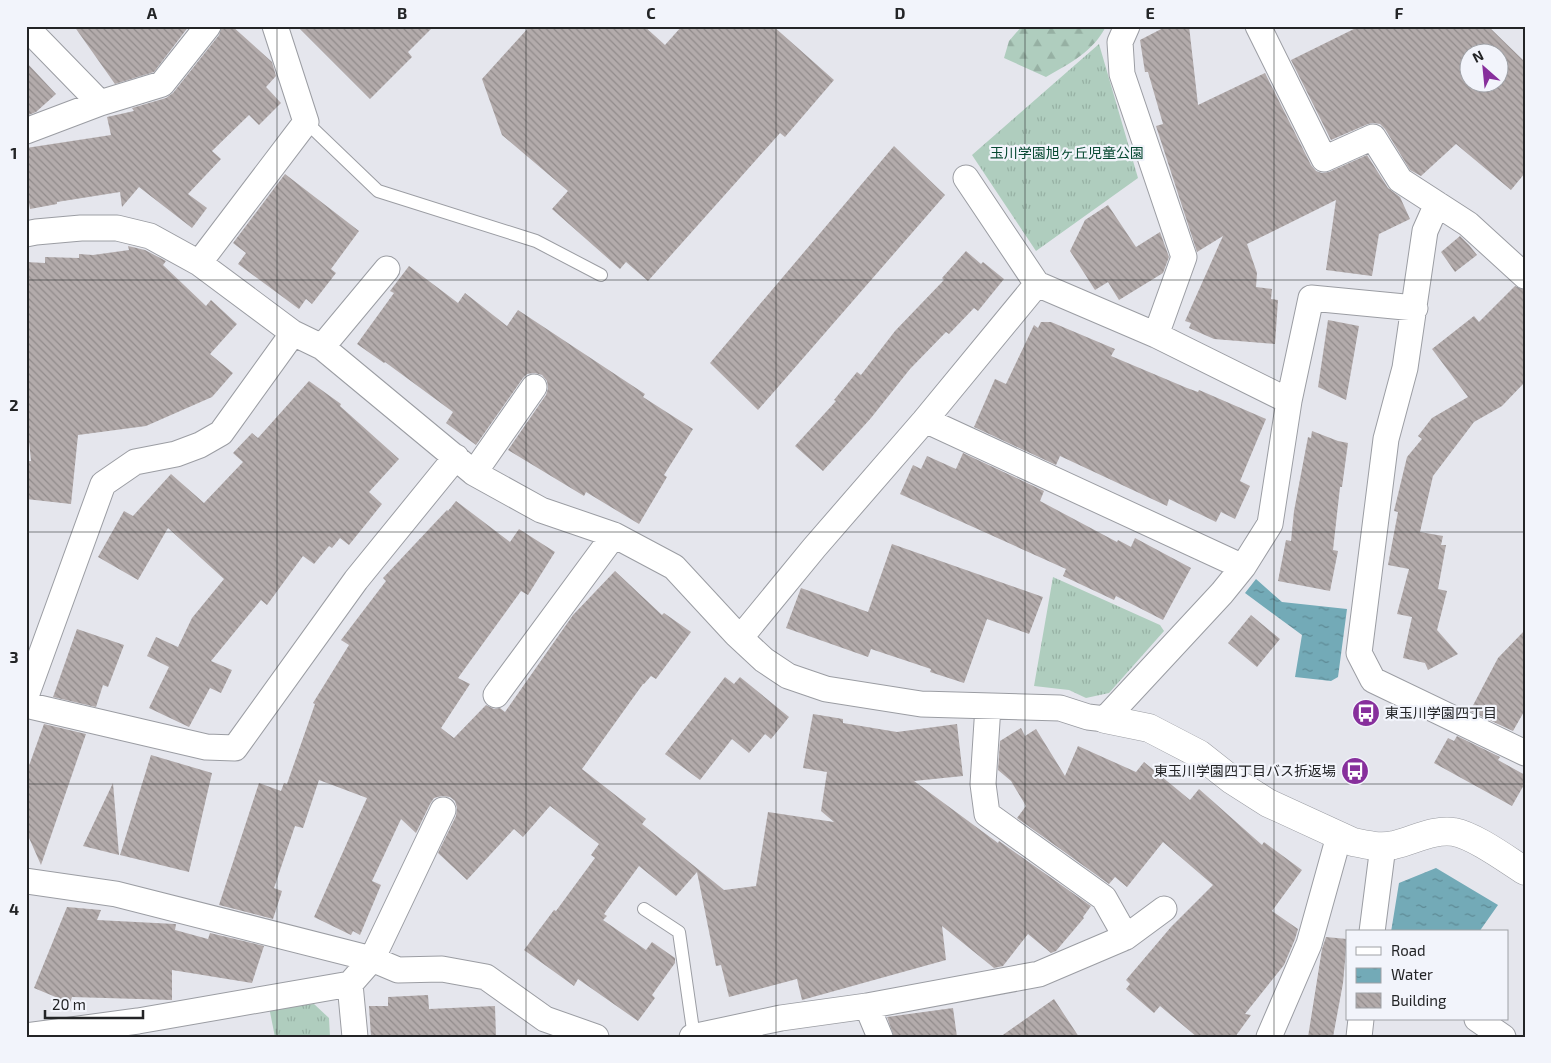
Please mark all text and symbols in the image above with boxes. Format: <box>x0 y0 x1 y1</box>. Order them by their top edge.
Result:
text: A <box>147 3 158 22</box>
text: B <box>397 3 407 22</box>
text: C <box>646 3 656 22</box>
text: D <box>895 3 906 22</box>
text: E <box>1145 3 1155 22</box>
text: F <box>1395 3 1404 22</box>
north arrow <box>1458 42 1508 92</box>
text: N <box>1470 46 1486 66</box>
text: 1 <box>11 143 17 162</box>
park label: 玉川学園旭ヶ丘児童公園 <box>990 144 1144 161</box>
text: 2 <box>9 395 19 414</box>
text: 3 <box>9 647 19 666</box>
bus stop icon: 東玉川学園四丁目 <box>1351 698 1381 728</box>
place label: 東玉川学園四丁目 <box>1385 704 1497 721</box>
bus stop icon: 東玉川学園四丁目バス折返場 <box>1340 756 1370 786</box>
place label: 東玉川学園四丁目バス折返場 <box>1154 762 1336 779</box>
text: 4 <box>9 899 19 918</box>
legend <box>1346 930 1508 1020</box>
text: Road <box>1391 941 1426 959</box>
text: Water <box>1391 965 1433 983</box>
scale bar <box>45 988 142 1020</box>
text: Building <box>1391 991 1447 1009</box>
text: 20 m <box>52 995 86 1013</box>

